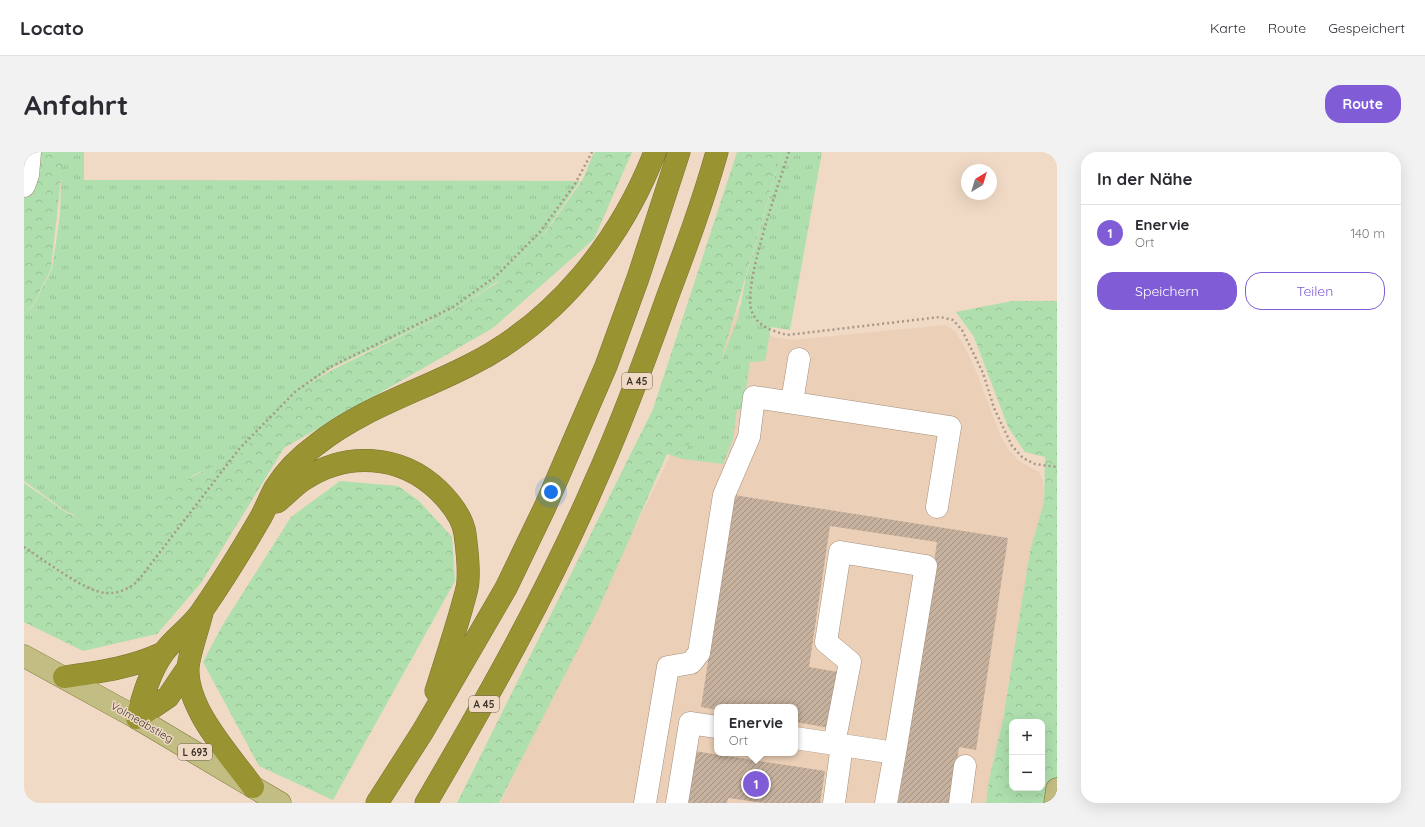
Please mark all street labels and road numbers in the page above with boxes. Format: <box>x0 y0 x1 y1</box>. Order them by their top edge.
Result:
road number: A 45 <box>622 373 652 389</box>
road number: A 45 <box>469 696 499 712</box>
street label: Volmeabstieg <box>108 698 176 746</box>
road number: L 693 <box>178 744 212 760</box>

